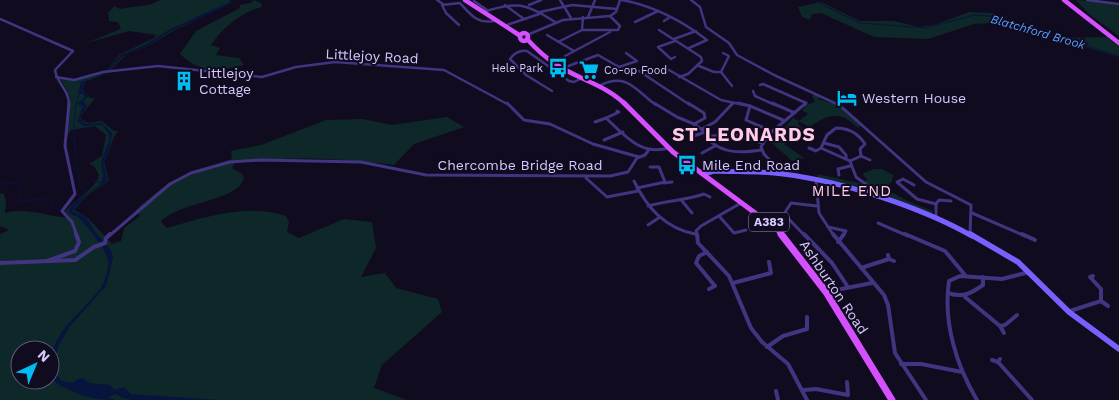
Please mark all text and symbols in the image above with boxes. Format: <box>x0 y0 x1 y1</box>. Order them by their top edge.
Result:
water label: Blatchford Brook <box>989 12 1087 52</box>
street label: Littlejoy Road <box>325 46 419 66</box>
bus stop icon: Hele Park <box>547 57 569 79</box>
supermarket icon: Co-op Food <box>578 59 600 81</box>
place label: Hele Park <box>492 62 543 75</box>
place label: Co-op Food <box>604 64 667 77</box>
place label: Littlejoy Cottage <box>199 65 254 97</box>
building icon: Littlejoy Cottage <box>173 70 195 92</box>
hotel icon: Western House <box>836 87 858 109</box>
place label: Western House <box>862 90 966 106</box>
district label: ST LEONARDS <box>672 123 816 146</box>
bus stop icon: Mile End Road <box>676 154 698 176</box>
street label: Chercombe Bridge Road <box>438 157 602 173</box>
place label: Mile End Road <box>702 157 800 173</box>
district label: MILE END <box>812 182 892 200</box>
road number: A383 <box>749 212 789 232</box>
street label: Ashburton Road <box>797 237 871 337</box>
north arrow <box>10 340 60 390</box>
text: N <box>35 346 53 365</box>

